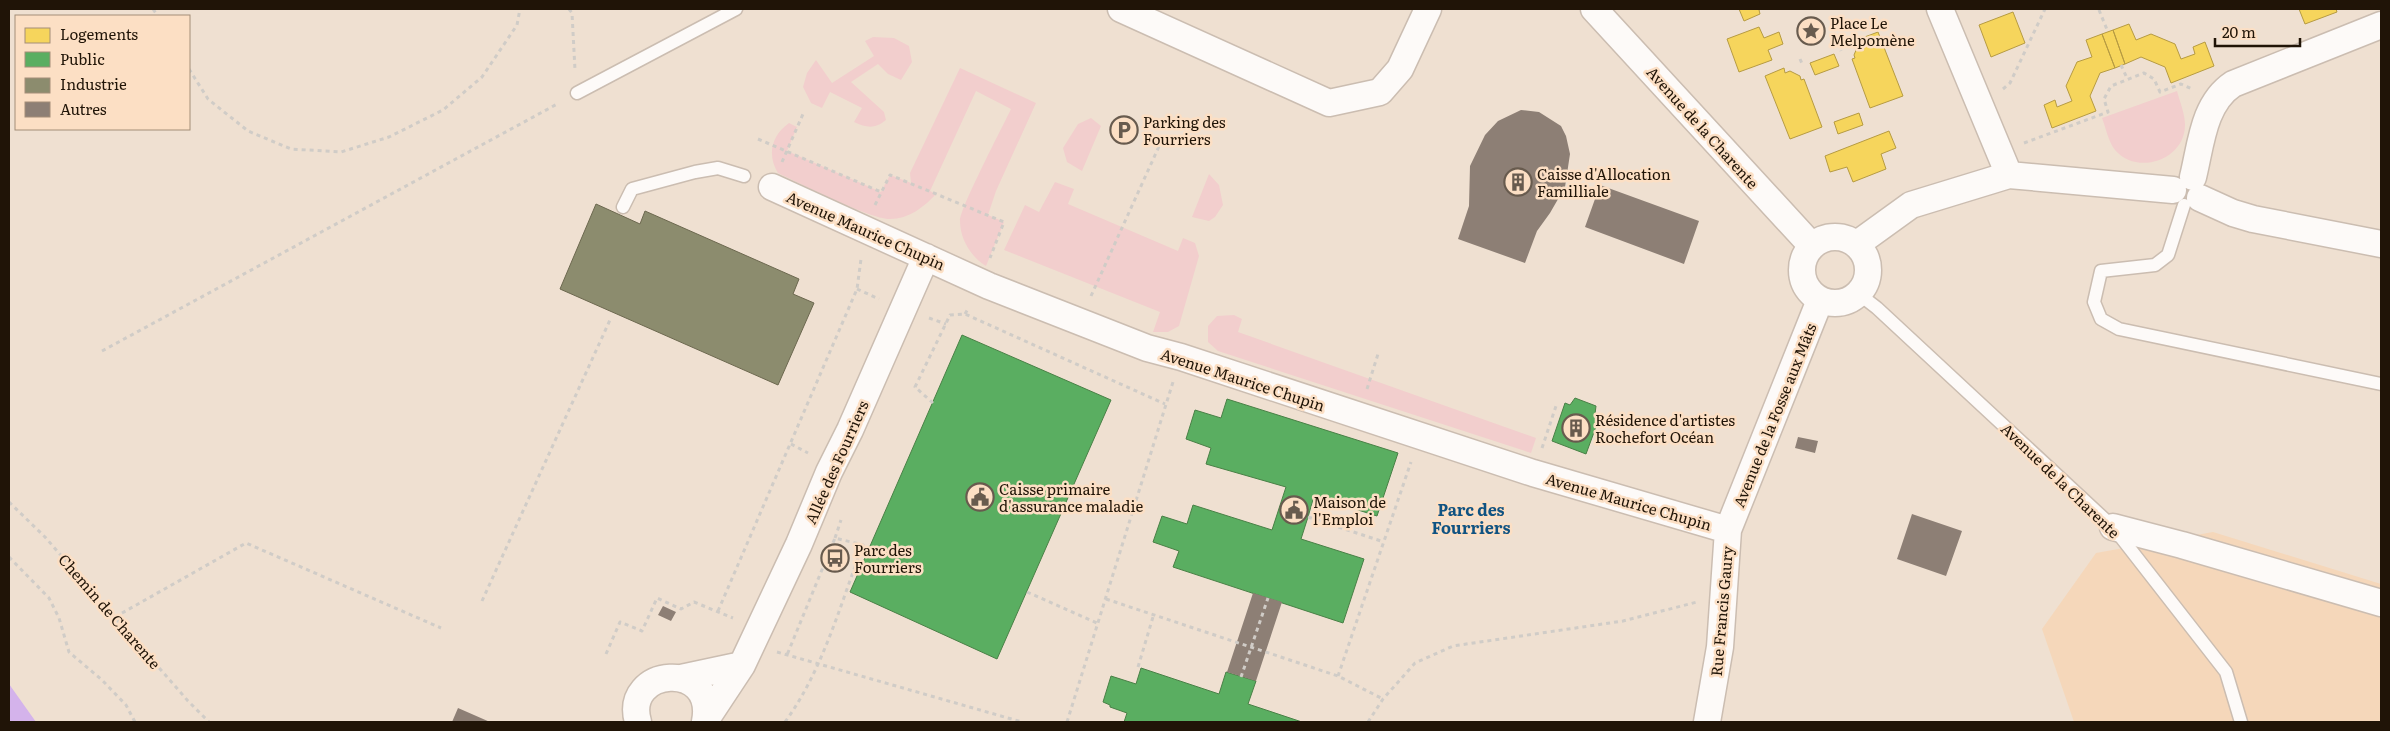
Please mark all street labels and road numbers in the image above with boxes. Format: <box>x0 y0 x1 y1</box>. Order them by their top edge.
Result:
street label: Avenue de la Charente <box>1642 61 1764 193</box>
street label: Avenue Maurice Chupin <box>783 185 949 275</box>
street label: Avenue de la Fosse aux Mâts <box>1726 319 1822 511</box>
street label: Avenue Maurice Chupin <box>1158 342 1328 416</box>
street label: Allée des Fourriers <box>798 396 874 528</box>
street label: Avenue de la Charente <box>1996 417 2126 543</box>
street label: Avenue Maurice Chupin <box>1543 466 1715 536</box>
street label: Rue Francis Gaury <box>1704 545 1738 677</box>
street label: Chemin de Charente <box>53 548 167 674</box>

